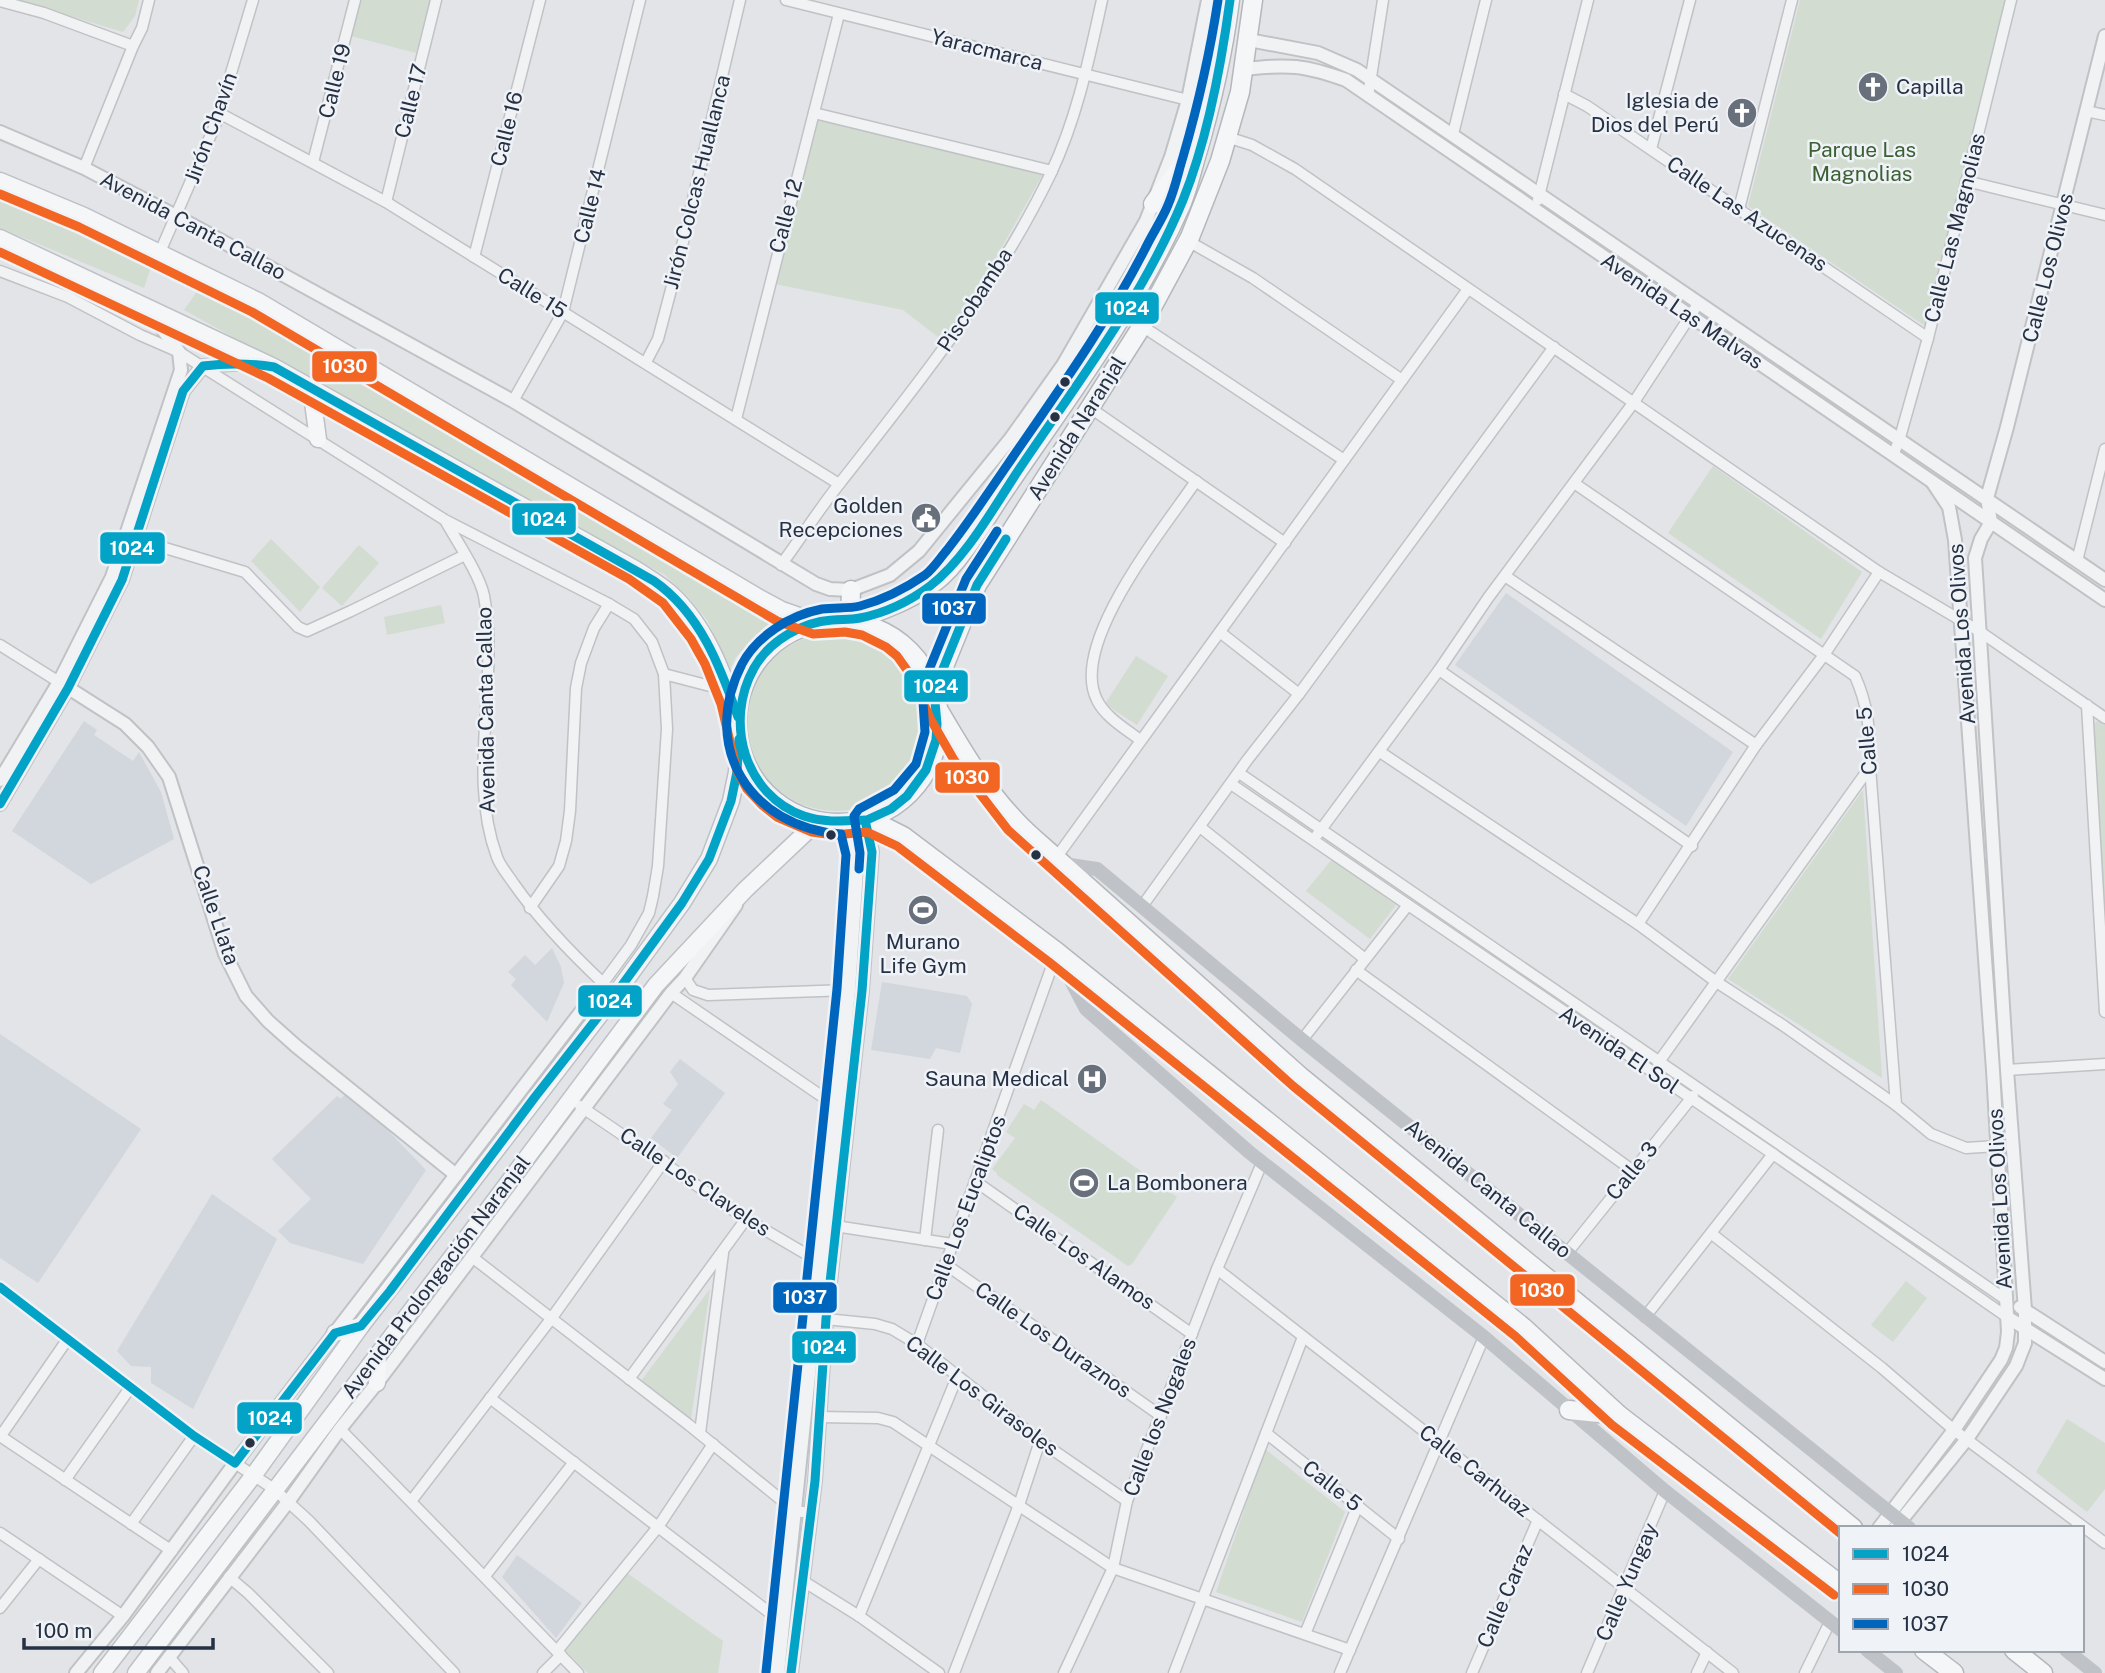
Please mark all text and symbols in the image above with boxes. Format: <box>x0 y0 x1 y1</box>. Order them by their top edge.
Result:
street label: Yaracmarca <box>929 24 1046 75</box>
street label: Calle 19 <box>313 41 356 121</box>
street label: Calle 17 <box>389 61 432 141</box>
street label: Jirón Chavín <box>179 69 242 187</box>
church icon: Capilla <box>1856 70 1890 104</box>
street label: Jirón Colcas Huallanca <box>658 72 735 292</box>
place label: Capilla <box>1896 74 1964 99</box>
place label: Iglesia de Dios del Perú <box>1591 88 1719 137</box>
street label: Calle 16 <box>485 89 528 169</box>
church icon: Iglesia de Dios del Perú <box>1725 96 1759 130</box>
street label: Calle Las Magnolias <box>1919 131 1990 325</box>
park label: Parque Las Magnolias <box>1808 137 1916 186</box>
street label: Calle Las Azucenas <box>1662 151 1832 277</box>
street label: Avenida Canta Callao <box>96 166 290 285</box>
street label: Calle 14 <box>568 166 611 246</box>
street label: Calle 12 <box>764 176 807 256</box>
street label: Calle Los Olivos <box>2017 190 2078 345</box>
street label: Piscobamba <box>932 243 1017 356</box>
street label: Avenida Las Malvas <box>1597 247 1768 374</box>
street label: Calle 15 <box>493 262 571 323</box>
line badge: 1024 <box>1094 291 1160 325</box>
text: 1024 <box>1105 297 1149 319</box>
line badge: 1030 <box>311 350 378 383</box>
street label: Avenida Naranjal <box>1022 351 1131 504</box>
text: 1030 <box>322 355 368 377</box>
unlabelled marker <box>1058 375 1072 389</box>
unlabelled marker <box>1048 410 1062 424</box>
place label: Golden Recepciones <box>779 493 903 542</box>
public building icon: Golden Recepciones <box>909 501 943 535</box>
line badge: 1024 <box>511 502 577 536</box>
text: 1024 <box>522 508 566 530</box>
line badge: 1024 <box>99 531 166 565</box>
text: 1024 <box>110 537 154 559</box>
street label: Avenida Los Olivos <box>1943 543 1980 725</box>
line badge: 1037 <box>921 592 987 625</box>
text: 1037 <box>932 597 976 619</box>
street label: Avenida Canta Callao <box>471 607 500 814</box>
line badge: 1024 <box>903 669 969 703</box>
text: 1024 <box>914 675 958 697</box>
street label: Calle 5 <box>1851 706 1882 776</box>
line badge: 1030 <box>934 761 1001 794</box>
text: 1030 <box>944 766 990 788</box>
unlabelled marker <box>824 828 838 842</box>
unlabelled marker <box>1029 848 1043 862</box>
street label: Calle Llata <box>188 862 245 968</box>
sports icon: Murano Life Gym <box>906 893 940 927</box>
place label: Murano Life Gym <box>879 929 967 978</box>
line badge: 1024 <box>577 984 643 1018</box>
text: 1024 <box>588 990 632 1012</box>
street label: Avenida El Sol <box>1555 1000 1684 1099</box>
hospital icon: Sauna Medical <box>1075 1062 1109 1096</box>
place label: Sauna Medical <box>925 1066 1069 1091</box>
street label: Avenida Los Olivos <box>1982 1108 2017 1290</box>
street label: Calle Los Eucaliptos <box>920 1112 1011 1304</box>
street label: Avenida Canta Callao <box>1400 1114 1576 1263</box>
street label: Calle Los Claveles <box>615 1122 775 1241</box>
street label: Calle 3 <box>1601 1136 1663 1205</box>
street label: Avenida Prolongación Naranjal <box>336 1150 535 1403</box>
sports icon: La Bombonera <box>1067 1166 1101 1200</box>
place label: La Bombonera <box>1107 1170 1248 1195</box>
street label: Calle Los Alamos <box>1009 1198 1160 1315</box>
line badge: 1030 <box>1509 1273 1576 1307</box>
street label: Calle Los Duraznos <box>970 1276 1136 1403</box>
text: 1030 <box>1519 1279 1565 1301</box>
line badge: 1037 <box>772 1281 838 1314</box>
text: 1037 <box>783 1286 827 1308</box>
line badge: 1024 <box>791 1330 857 1364</box>
street label: Calle Los Girasoles <box>901 1330 1064 1461</box>
street label: Calle los Nogales <box>1118 1334 1201 1500</box>
text: 1024 <box>802 1336 846 1358</box>
line badge: 1024 <box>236 1401 303 1435</box>
text: 1024 <box>248 1407 292 1429</box>
street label: Calle Carhuaz <box>1415 1419 1536 1522</box>
unlabelled marker <box>243 1436 257 1450</box>
street label: Calle 5 <box>1298 1455 1367 1516</box>
street label: Calle Yungay <box>1590 1519 1663 1645</box>
legend <box>1839 1526 2084 1652</box>
street label: Calle Caraz <box>1472 1540 1538 1651</box>
text: 1024 <box>1902 1541 1949 1566</box>
text: 1030 <box>1902 1576 1949 1601</box>
scale bar <box>24 1606 214 1650</box>
text: 1037 <box>1902 1611 1949 1636</box>
text: 100 m <box>35 1618 92 1643</box>

